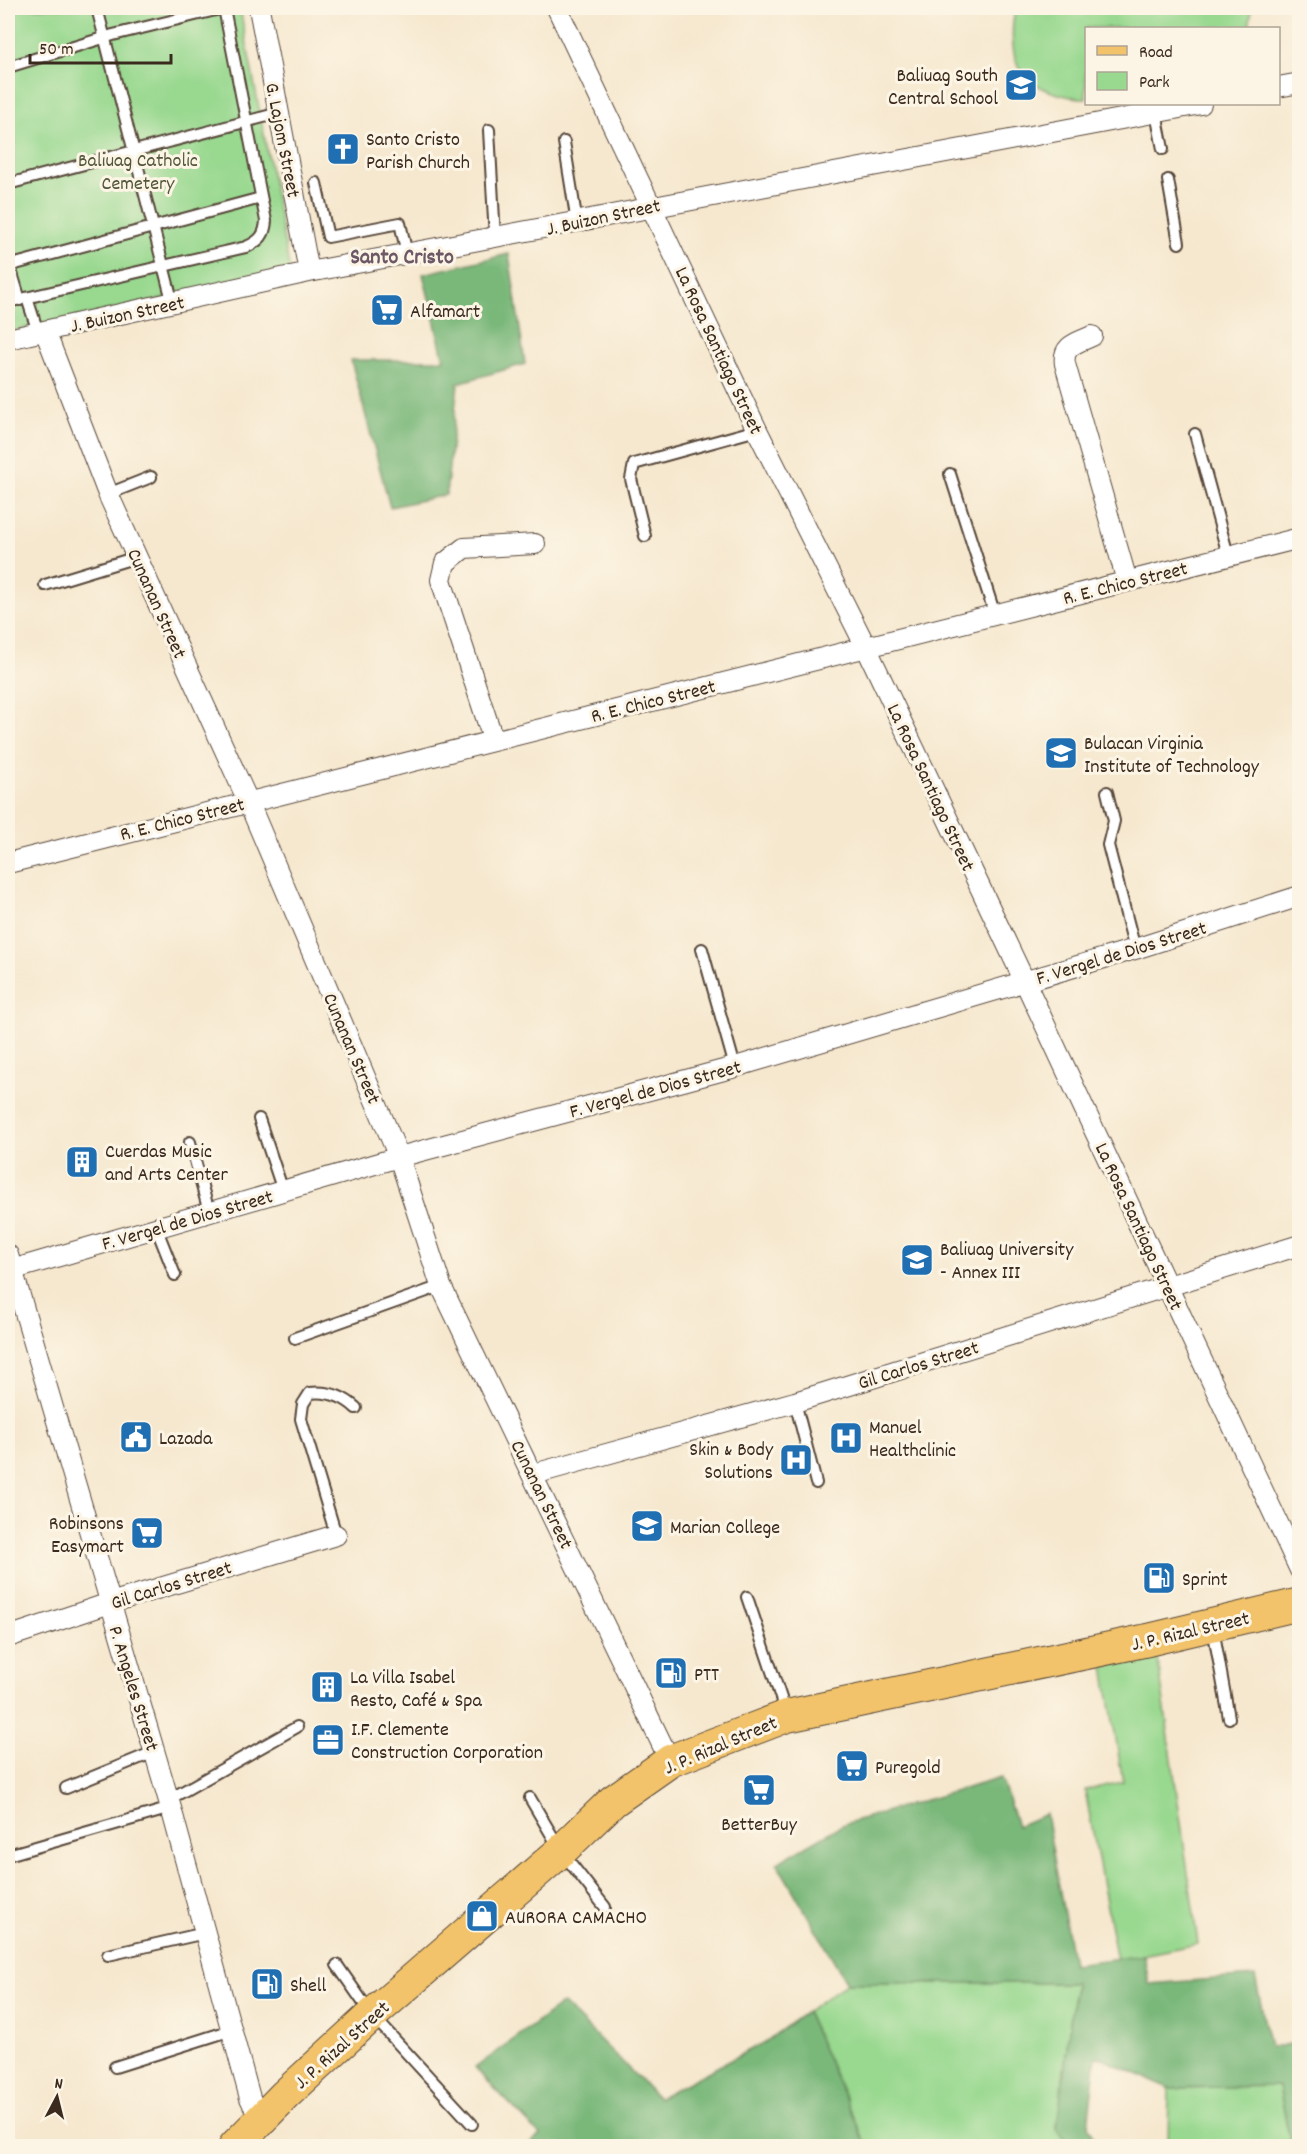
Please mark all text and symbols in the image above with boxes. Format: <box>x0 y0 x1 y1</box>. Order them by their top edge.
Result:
scale bar <box>30 27 171 65</box>
legend <box>1085 27 1280 105</box>
text: 50 m <box>39 38 74 63</box>
text: Road <box>1139 41 1173 66</box>
place label: Baliuag South Central School <box>888 63 998 114</box>
school or university icon: Baliuag South Central School <box>1003 67 1039 103</box>
text: Park <box>1139 71 1170 96</box>
street label: G. Lajom Street <box>256 81 306 200</box>
place label: Santo Cristo Parish Church <box>366 127 470 178</box>
church icon: Santo Cristo Parish Church <box>325 131 361 167</box>
park label: Baliuag Catholic Cemetery <box>78 148 198 199</box>
street label: J. Buizon Street <box>544 193 663 245</box>
district label: Santo Cristo <box>350 243 454 274</box>
street label: La Rosa Santiago Street <box>666 263 768 440</box>
street label: J. Buizon Street <box>68 290 187 342</box>
supermarket icon: Alfamart <box>369 292 405 328</box>
place label: Alfamart <box>410 299 480 327</box>
street label: Cunanan Street <box>118 545 192 664</box>
street label: R. E. Chico Street <box>1061 556 1191 614</box>
street label: R. E. Chico Street <box>589 674 719 732</box>
street label: La Rosa Santiago Street <box>878 700 980 877</box>
place label: Bulacan Virginia Institute of Technology <box>1084 731 1260 782</box>
school or university icon: Bulacan Virginia Institute of Technology <box>1043 735 1079 771</box>
street label: R. E. Chico Street <box>118 792 248 850</box>
street label: F. Vergel de Dios Street <box>1033 916 1211 994</box>
street label: Cunanan Street <box>314 989 386 1109</box>
street label: F. Vergel de Dios Street <box>567 1054 745 1127</box>
place label: Cuerdas Music and Arts Center <box>105 1139 228 1190</box>
street label: La Rosa Santiago Street <box>1086 1139 1188 1316</box>
building icon: Cuerdas Music and Arts Center <box>64 1144 100 1180</box>
street label: F. Vergel de Dios Street <box>99 1184 277 1260</box>
place label: Baliuag University - Annex III <box>940 1237 1074 1288</box>
school or university icon: Baliuag University - Annex III <box>899 1242 935 1278</box>
street label: Gil Carlos Street <box>855 1335 983 1399</box>
place label: Manuel Healthclinic <box>869 1415 956 1466</box>
public building icon: Lazada <box>118 1419 154 1455</box>
hospital icon: Manuel Healthclinic <box>828 1420 864 1456</box>
place label: Lazada <box>159 1426 213 1454</box>
street label: Cunanan Street <box>502 1436 579 1555</box>
place label: Skin & Body Solutions <box>689 1437 774 1488</box>
hospital icon: Skin & Body Solutions <box>778 1442 814 1478</box>
school or university icon: Marian College <box>629 1508 665 1544</box>
place label: Robinsons Easymart <box>49 1511 124 1562</box>
supermarket icon: Robinsons Easymart <box>129 1515 165 1551</box>
place label: Marian College <box>670 1515 780 1543</box>
street label: Gil Carlos Street <box>108 1555 236 1619</box>
fuel station icon: Sprint <box>1141 1560 1177 1596</box>
place label: Sprint <box>1182 1567 1228 1595</box>
street label: J. P. Rizal Street <box>1129 1606 1253 1660</box>
street label: P. Angeles Street <box>100 1623 165 1755</box>
fuel station icon: PTT <box>653 1655 689 1691</box>
place label: PTT <box>694 1662 719 1690</box>
place label: La Villa Isabel Resto, Café & Spa <box>350 1665 483 1716</box>
building icon: La Villa Isabel Resto, Café & Spa <box>309 1669 345 1705</box>
street label: J. P. Rizal Street <box>660 1710 782 1783</box>
place label: I.F. Clemente Construction Corporation <box>351 1717 543 1768</box>
office icon: I.F. Clemente Construction Corporation <box>310 1722 346 1758</box>
supermarket icon: Puregold <box>834 1748 870 1784</box>
place label: Puregold <box>875 1755 941 1783</box>
supermarket icon: BetterBuy <box>741 1772 777 1808</box>
place label: BetterBuy <box>721 1812 798 1840</box>
shop icon: AURORA CAMACHO <box>464 1898 500 1934</box>
place label: AURORA CAMACHO <box>505 1905 647 1933</box>
fuel station icon: Shell <box>249 1966 285 2002</box>
place label: Shell <box>290 1973 327 2001</box>
street label: J. P. Rizal Street <box>289 1996 397 2097</box>
north arrow <box>27 2067 87 2127</box>
text: N <box>53 2073 64 2097</box>

